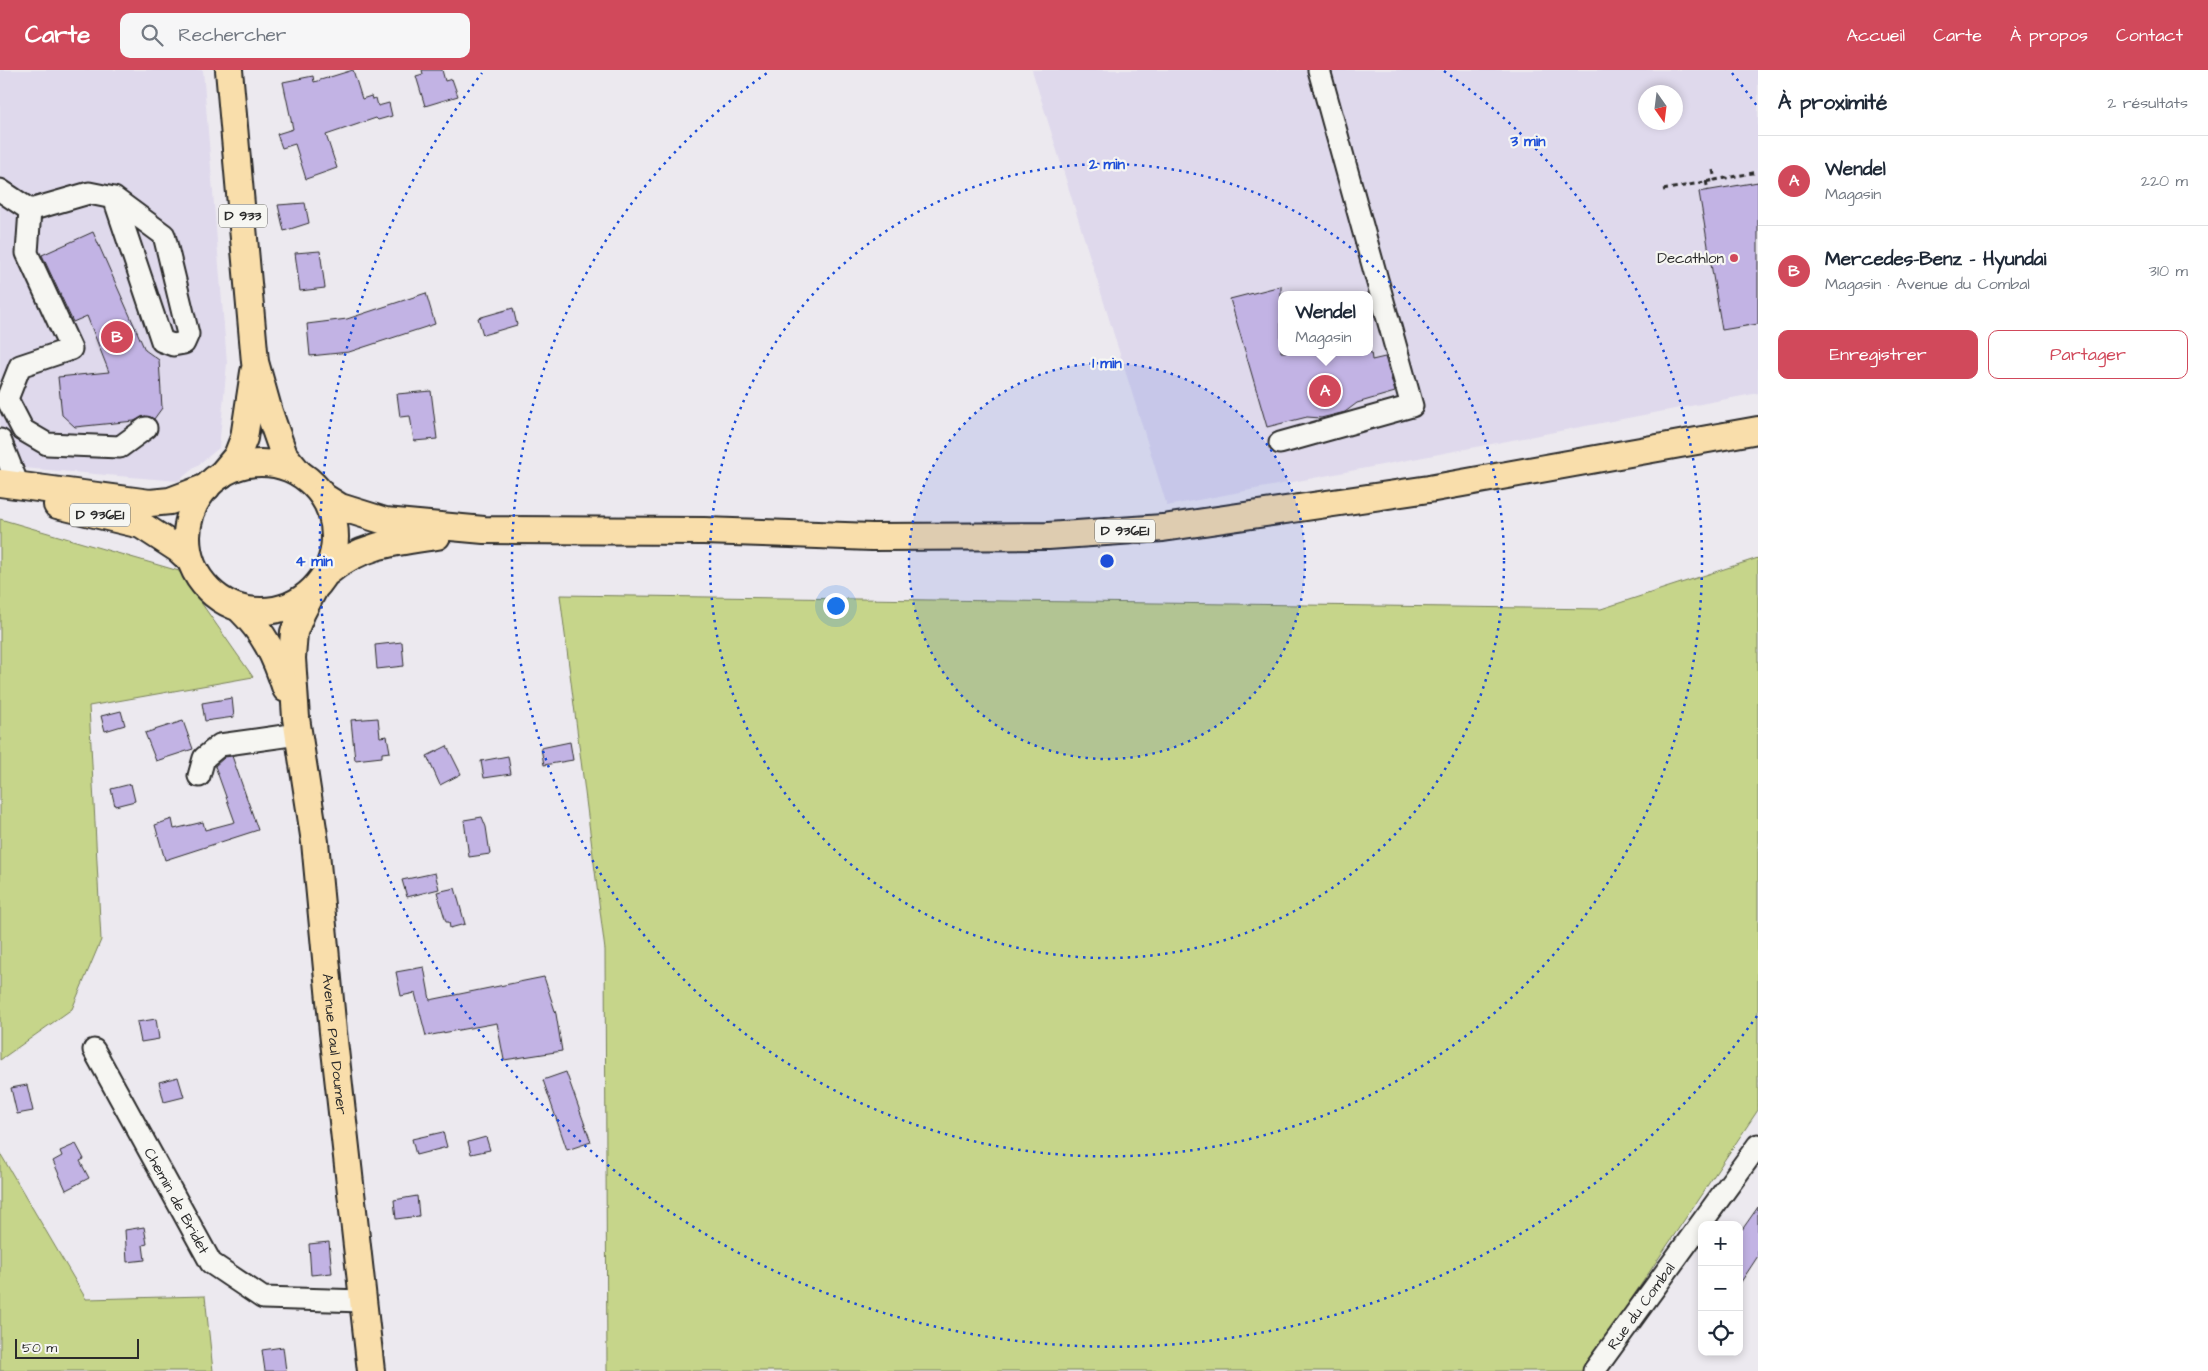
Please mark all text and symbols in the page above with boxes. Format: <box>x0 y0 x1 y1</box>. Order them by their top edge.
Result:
search box <box>120 13 470 58</box>
text: Carte <box>25 18 90 52</box>
icon: search <box>138 21 166 49</box>
text: Rechercher <box>178 22 286 49</box>
text: Accueil <box>1846 23 1905 48</box>
text: Carte <box>1933 23 1982 48</box>
text: À propos <box>2010 23 2088 48</box>
text: Contact <box>2116 23 2183 48</box>
north arrow <box>1638 85 1683 130</box>
text: À proximité <box>1778 88 1887 117</box>
text: 2 résultats <box>2107 92 2188 114</box>
text: 3 min <box>1509 131 1546 152</box>
text: 2 min <box>1088 154 1126 175</box>
text: Wendel <box>1825 156 1886 183</box>
text: A <box>1789 170 1799 192</box>
text: 220 m <box>2141 170 2188 192</box>
text: Magasin <box>1825 183 1881 205</box>
road number: D 933 <box>219 204 267 228</box>
text: Mercedes-Benz - Hyundai <box>1825 246 2046 273</box>
place label: Decathlon <box>1657 248 1724 269</box>
marker: Decathlon <box>1728 252 1740 264</box>
text: B <box>1788 260 1800 282</box>
text: 310 m <box>2149 260 2188 282</box>
text: Magasin · Avenue du Combal <box>1825 273 2030 295</box>
popup <box>1278 291 1373 356</box>
text: Wendel <box>1295 299 1356 326</box>
pin: B <box>101 318 133 356</box>
text: Magasin <box>1295 326 1351 348</box>
button: Enregistrer <box>1778 330 1978 379</box>
button: Partager <box>1988 330 2188 379</box>
text: 1 min <box>1092 353 1122 374</box>
pin: A <box>1309 372 1341 410</box>
road number: D 936E1 <box>70 504 130 526</box>
road number: D 936E1 <box>1095 520 1155 542</box>
text: 4 min <box>295 551 333 572</box>
centre of rings <box>1098 552 1116 570</box>
your location <box>823 593 849 619</box>
street label: Avenue Paul Doumer <box>317 973 353 1116</box>
street label: Chemin de Bridet <box>139 1144 215 1258</box>
map controls <box>1698 1221 1743 1356</box>
button: + <box>1698 1221 1743 1266</box>
street label: Rue du Combal <box>1602 1258 1680 1354</box>
button: − <box>1698 1266 1743 1311</box>
button: locate <box>1698 1311 1743 1356</box>
scale bar <box>15 1336 139 1359</box>
text: 50 m <box>22 1338 57 1358</box>

